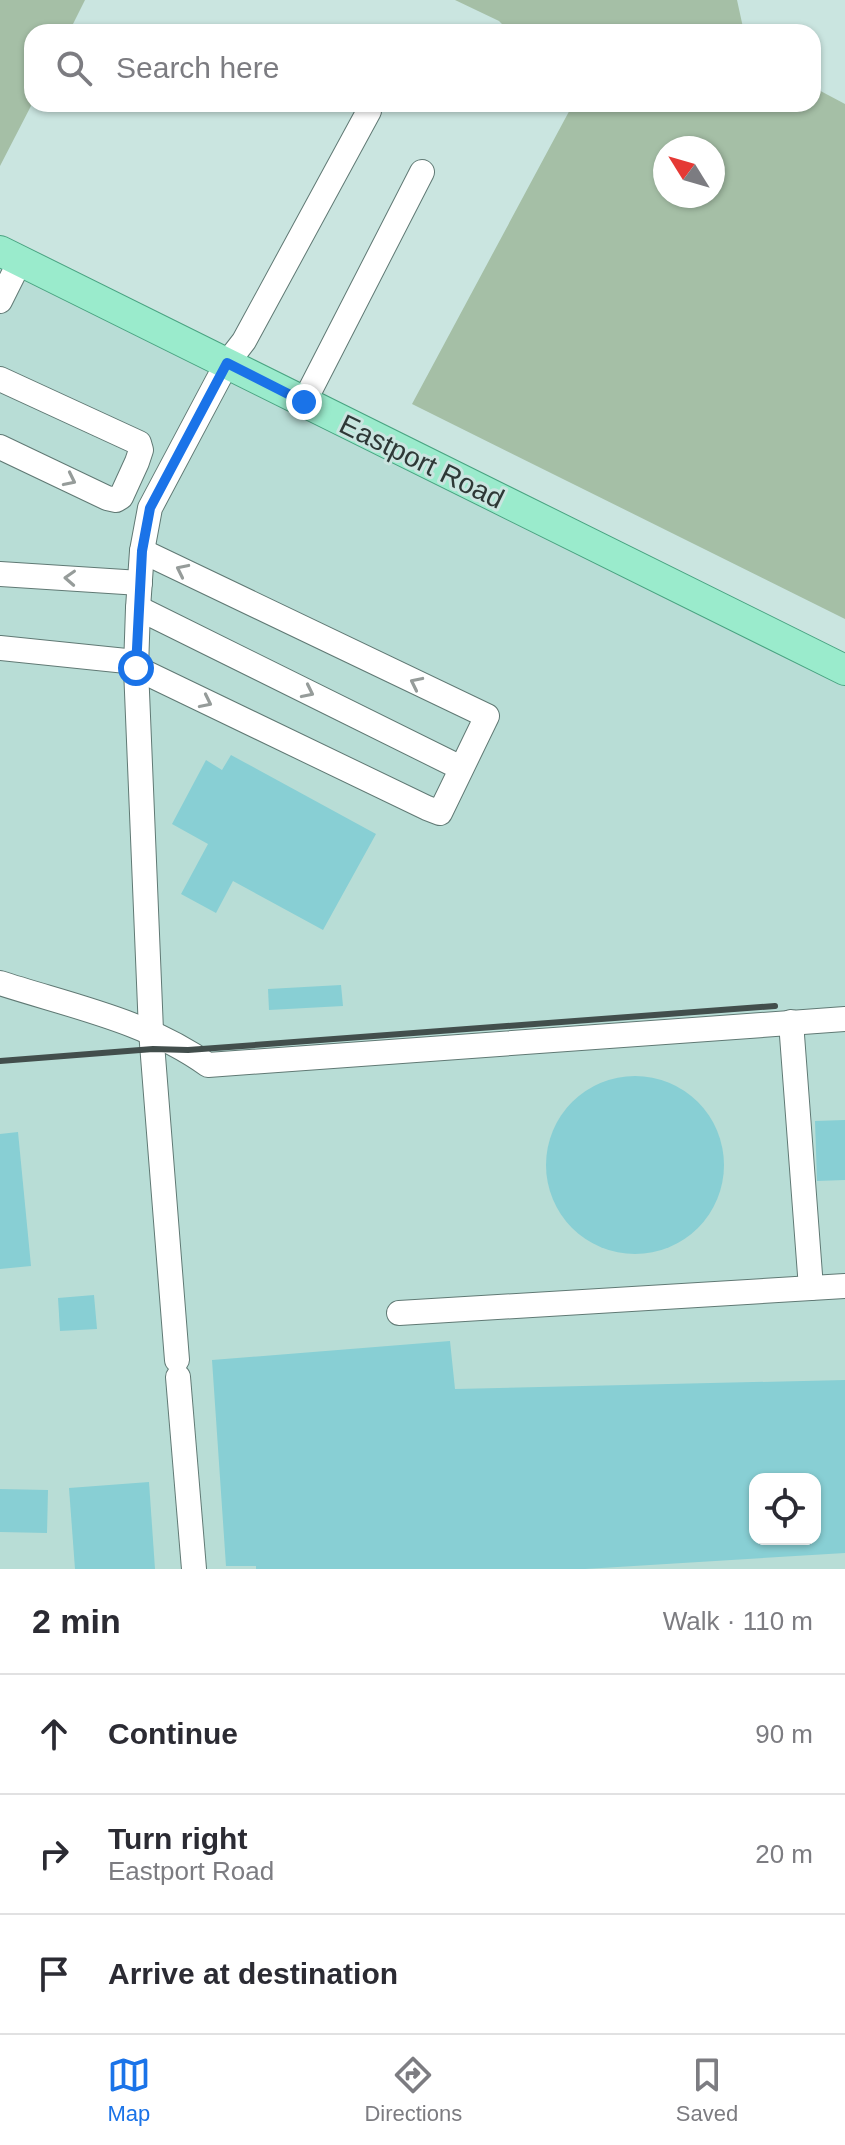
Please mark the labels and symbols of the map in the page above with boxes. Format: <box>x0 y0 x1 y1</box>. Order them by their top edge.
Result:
north arrow <box>653 136 725 208</box>
route end <box>286 384 322 420</box>
street label: Eastport Road <box>335 408 509 515</box>
one-way arrow <box>62 471 77 486</box>
one-way arrow <box>176 564 191 580</box>
one-way arrow <box>63 570 76 587</box>
route start <box>118 650 154 686</box>
one-way arrow <box>410 677 425 693</box>
one-way arrow <box>300 682 315 698</box>
one-way arrow <box>198 692 212 708</box>

